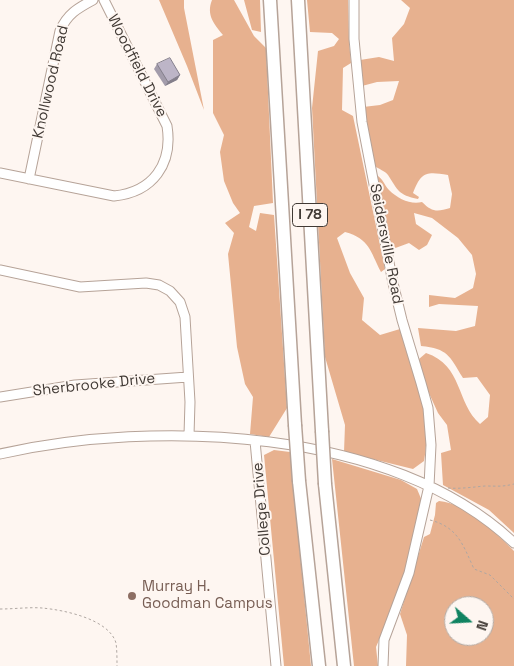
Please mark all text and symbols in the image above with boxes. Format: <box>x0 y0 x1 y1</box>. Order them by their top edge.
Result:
street label: Woodfield Drive <box>103 12 171 120</box>
street label: Knollwood Road <box>29 24 73 140</box>
street label: Seidersville Road <box>366 182 406 306</box>
road number: I 78 <box>292 204 328 226</box>
street label: Sherbrooke Drive <box>32 370 156 400</box>
street label: College Drive <box>249 462 275 556</box>
place label: Murray H. Goodman Campus <box>142 578 273 613</box>
marker: Murray H. Goodman Campus <box>126 590 138 602</box>
north arrow <box>444 596 494 646</box>
text: N <box>472 618 492 633</box>

